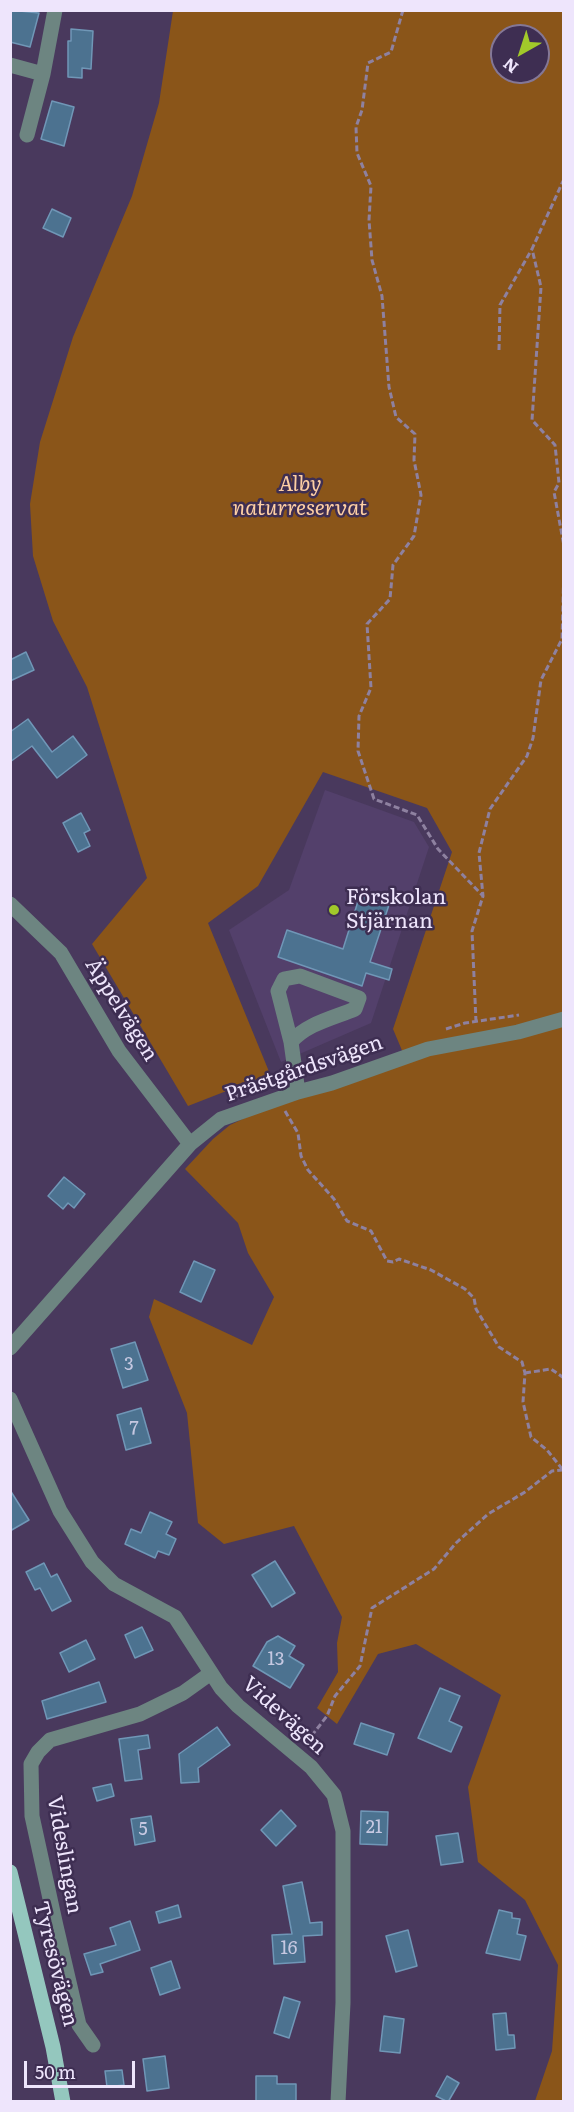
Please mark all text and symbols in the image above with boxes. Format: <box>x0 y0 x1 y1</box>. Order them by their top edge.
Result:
north arrow <box>490 24 550 84</box>
text: N <box>497 53 523 80</box>
park label: Alby naturreservat <box>233 472 367 522</box>
place label: Förskolan Stjärnan <box>346 885 446 935</box>
marker: Förskolan Stjärnan <box>327 903 341 917</box>
street label: Äppelvägen <box>79 954 163 1066</box>
street label: Prästgårdsvägen <box>222 1030 386 1108</box>
house number: 3 <box>124 1354 134 1376</box>
house number: 7 <box>129 1418 139 1440</box>
house number: 13 <box>267 1649 285 1671</box>
street label: Videvägen <box>237 1672 331 1760</box>
street label: Videslingan <box>41 1794 87 1916</box>
house number: 21 <box>366 1817 382 1839</box>
house number: 5 <box>138 1819 148 1841</box>
street label: Tyresövägen <box>27 1899 83 2029</box>
house number: 16 <box>281 1938 297 1960</box>
scale bar <box>27 2049 138 2087</box>
text: 50 m <box>35 2058 76 2085</box>

